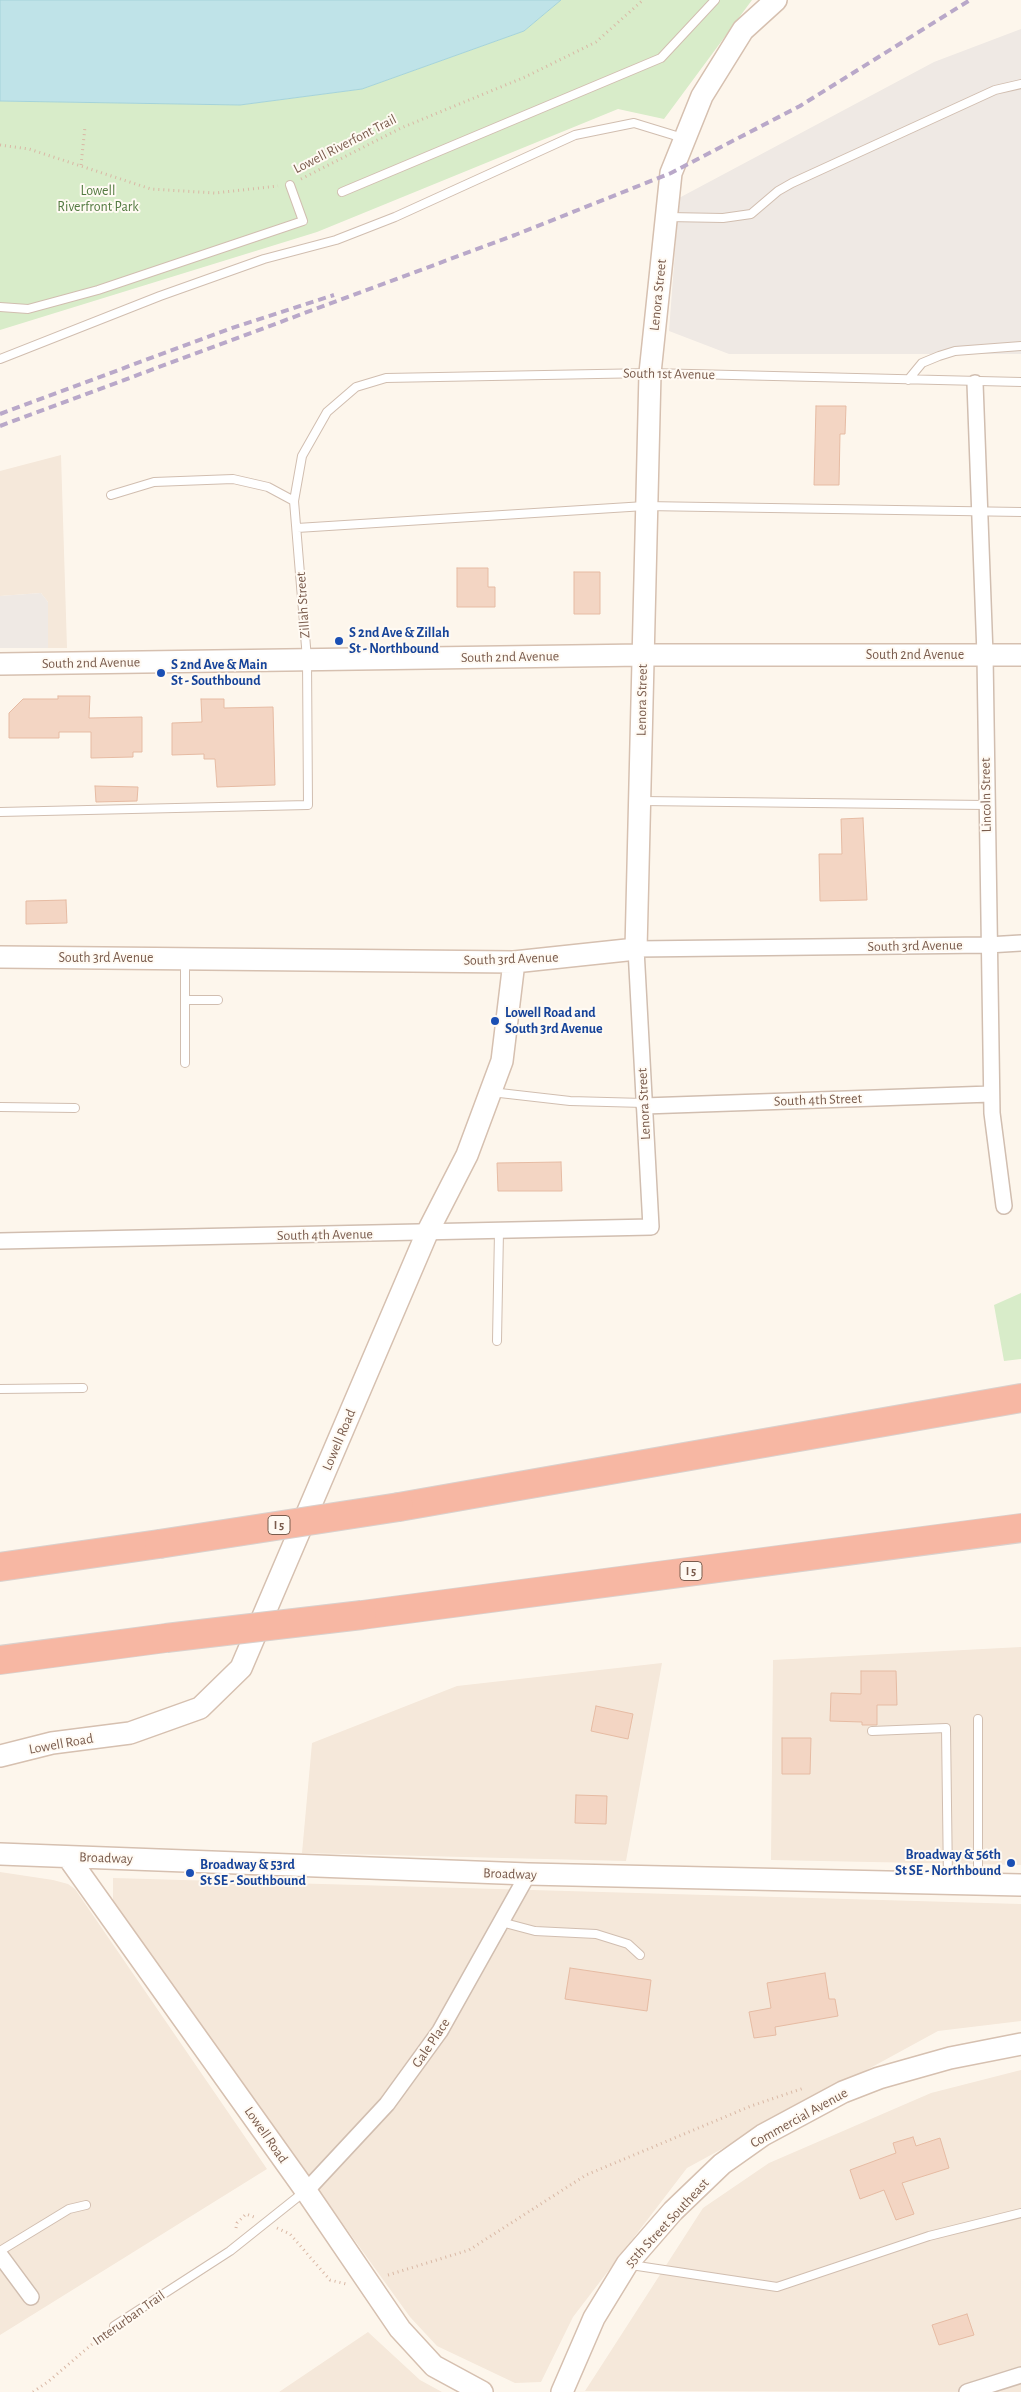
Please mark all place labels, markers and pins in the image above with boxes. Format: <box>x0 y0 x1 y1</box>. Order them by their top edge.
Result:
place label: S 2nd Ave & Zillah St - Northbound <box>349 625 449 658</box>
marker: S 2nd Ave & Zillah St - Northbound <box>333 635 345 647</box>
place label: S 2nd Ave & Main St - Southbound <box>171 657 267 690</box>
marker: S 2nd Ave & Main St - Southbound <box>155 667 167 679</box>
place label: Lowell Road and South 3rd Avenue <box>505 1005 603 1038</box>
marker: Lowell Road and South 3rd Avenue <box>489 1015 501 1027</box>
place label: Broadway & 56th St SE - Northbound <box>895 1847 1001 1880</box>
place label: Broadway & 53rd St SE - Southbound <box>200 1857 306 1890</box>
marker: Broadway & 56th St SE - Northbound <box>1005 1857 1017 1869</box>
marker: Broadway & 53rd St SE - Southbound <box>184 1867 196 1879</box>

